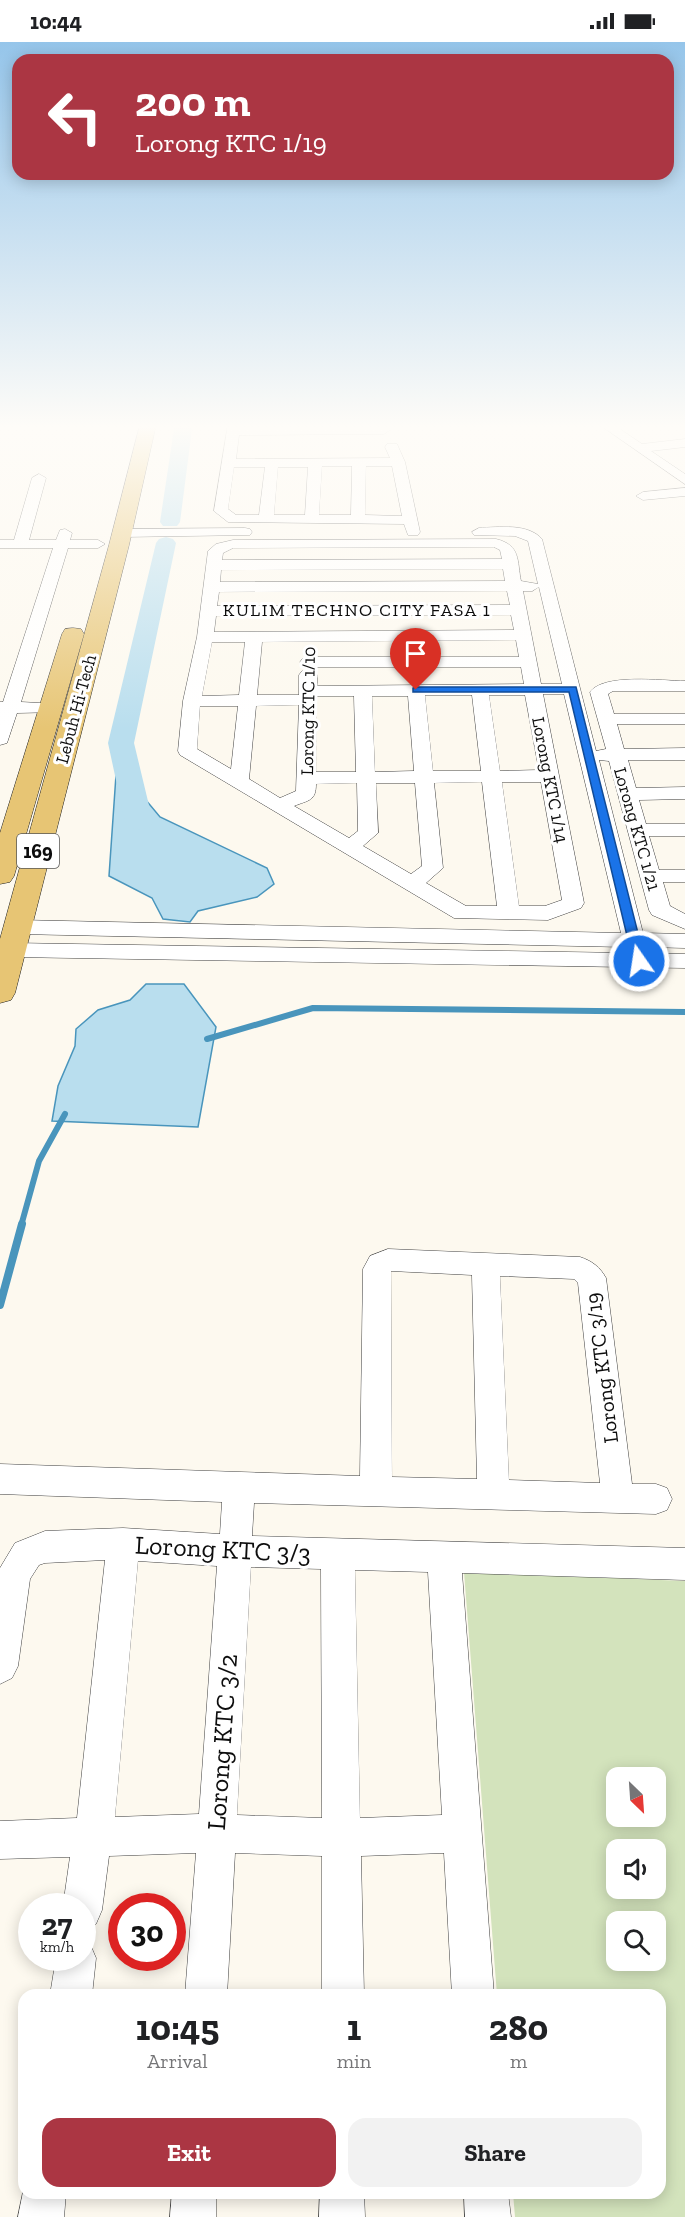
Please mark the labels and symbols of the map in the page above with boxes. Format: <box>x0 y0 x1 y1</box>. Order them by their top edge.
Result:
district label: KULIM TECHNO CITY FASA 1 <box>223 599 491 621</box>
pin <box>390 628 441 690</box>
street label: Lorong KTC 1/10 <box>296 646 320 776</box>
street label: Lebuh Hi-Tech <box>51 652 101 766</box>
street label: Lorong KTC 1/14 <box>527 715 573 845</box>
street label: Lorong KTC 1/21 <box>609 765 665 893</box>
road number: 169 <box>17 834 59 868</box>
position arrow <box>607 929 671 993</box>
street label: Lorong KTC 3/19 <box>580 1291 623 1445</box>
street label: Lorong KTC 3/3 <box>134 1528 312 1570</box>
street label: Lorong KTC 3/2 <box>200 1653 244 1831</box>
north arrow <box>606 1767 666 1827</box>
speed limit sign: 30 <box>108 1893 186 1971</box>

